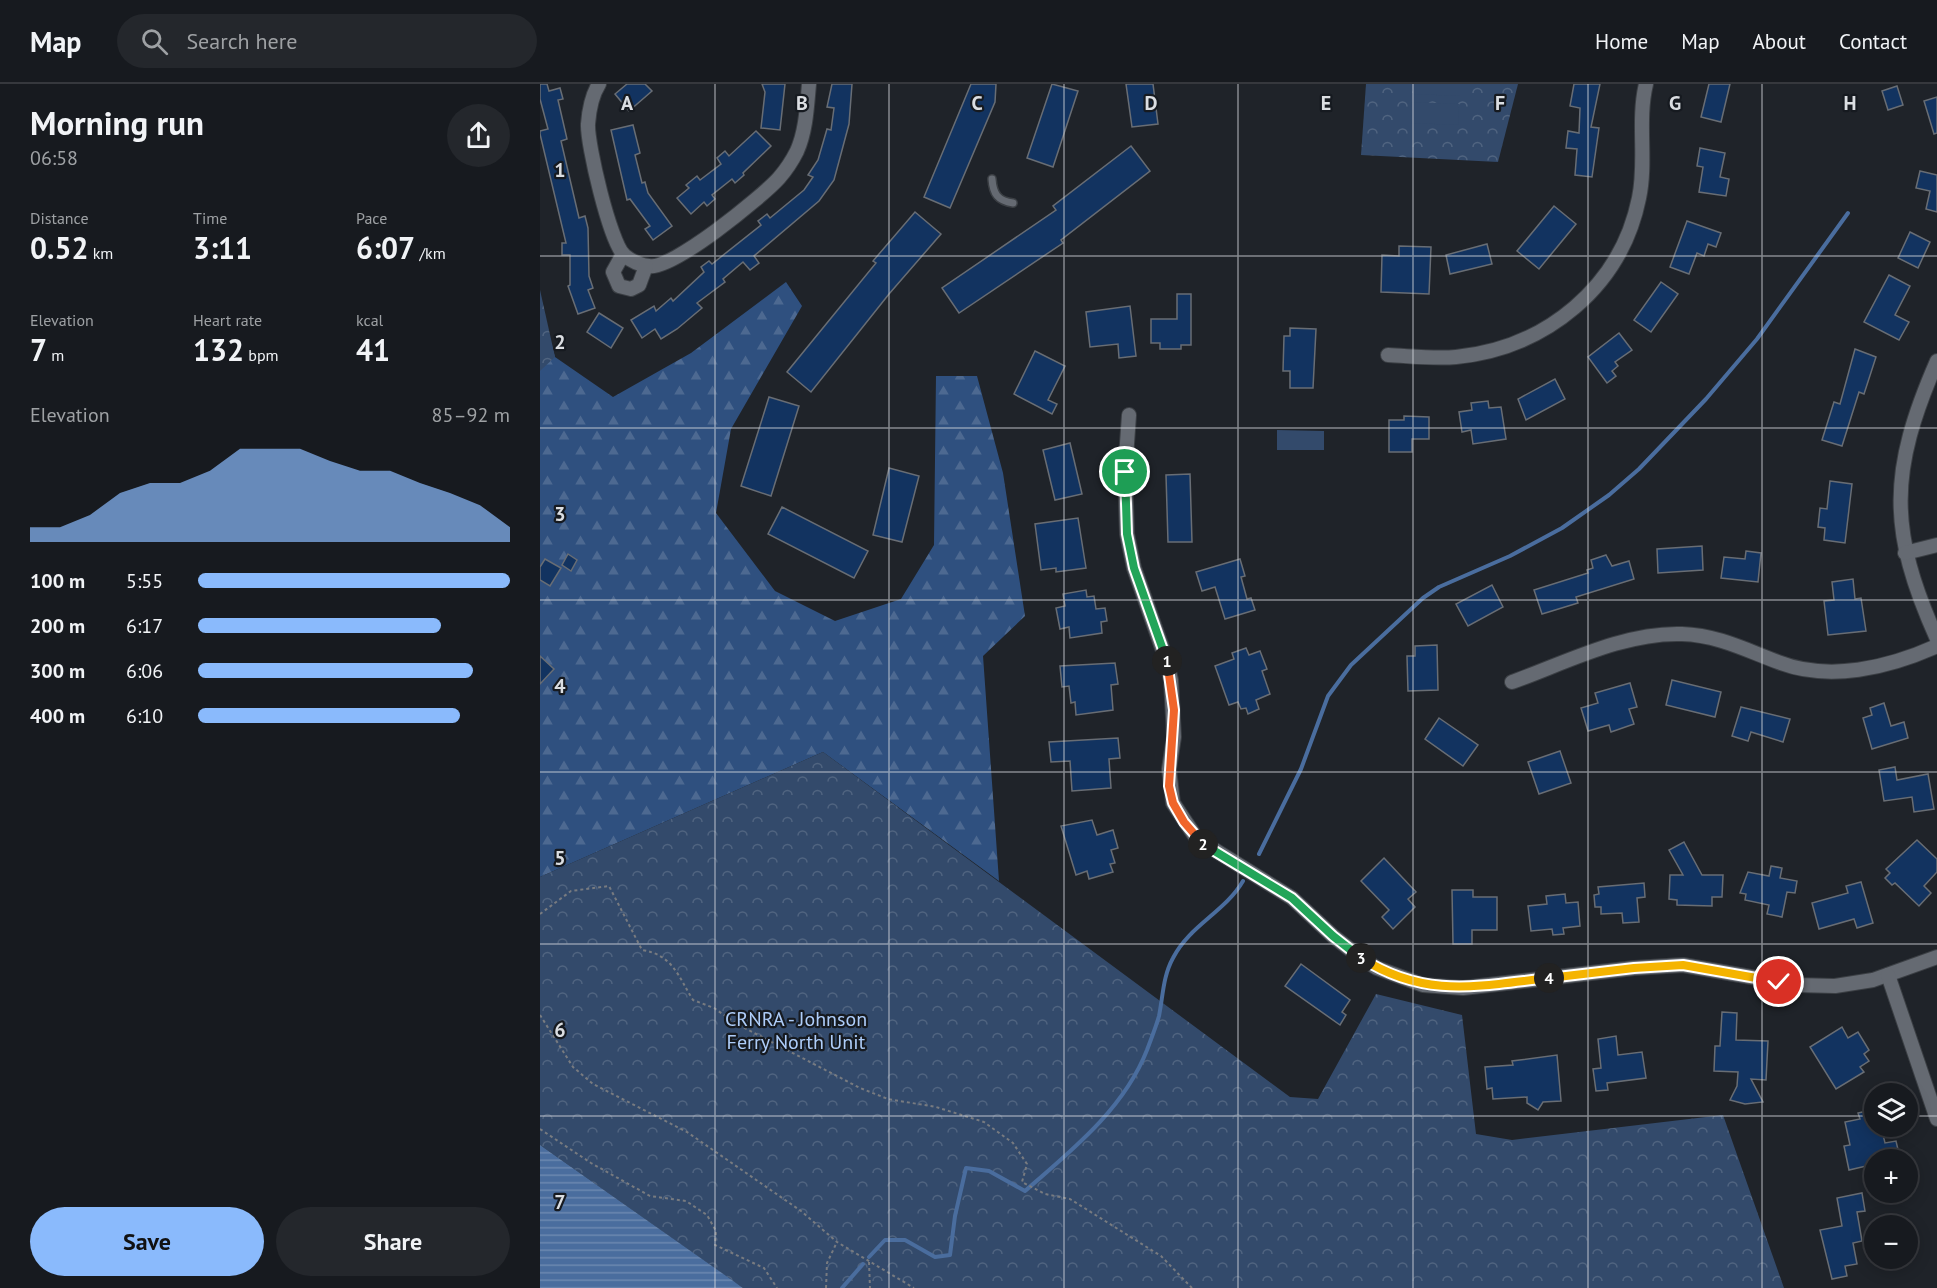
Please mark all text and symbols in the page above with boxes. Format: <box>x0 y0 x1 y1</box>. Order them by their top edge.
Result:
search box <box>117 14 537 68</box>
text: Map <box>30 23 81 60</box>
icon: search <box>138 25 171 58</box>
text: Search here <box>186 27 297 55</box>
text: Home <box>1595 28 1648 55</box>
text: Map <box>1681 28 1720 55</box>
text: About <box>1753 28 1806 55</box>
text: Contact <box>1839 28 1907 55</box>
text: A <box>621 90 634 116</box>
text: B <box>796 90 808 116</box>
text: C <box>971 90 983 116</box>
text: D <box>1145 90 1158 116</box>
text: E <box>1321 90 1331 116</box>
text: F <box>1495 90 1505 116</box>
text: G <box>1669 90 1681 116</box>
text: H <box>1843 90 1857 116</box>
text: Morning run <box>30 101 204 144</box>
button: share <box>447 104 510 167</box>
text: 06:58 <box>30 145 78 171</box>
text: 1 <box>554 157 566 183</box>
text: Distance <box>30 208 89 228</box>
text: Time <box>193 208 227 228</box>
text: Pace <box>356 208 387 228</box>
text: 0.52 <box>30 228 88 267</box>
text: 3:11 <box>193 228 252 267</box>
text: 6:07 <box>356 228 415 267</box>
text: km <box>88 243 113 263</box>
text: /km <box>415 243 446 263</box>
text: Elevation <box>30 310 94 330</box>
text: Heart rate <box>193 310 262 330</box>
text: kcal <box>356 310 383 330</box>
text: 2 <box>554 329 566 355</box>
text: 7 <box>30 330 47 369</box>
text: 132 <box>193 330 244 369</box>
text: 41 <box>356 330 390 369</box>
text: m <box>47 345 64 365</box>
text: bpm <box>244 345 279 365</box>
text: Elevation <box>30 402 110 428</box>
text: 85–92 m <box>432 402 510 428</box>
pin <box>1099 446 1150 497</box>
icon: arrive <box>1108 455 1141 488</box>
text: 3 <box>554 501 566 527</box>
text: 100 m <box>30 568 85 594</box>
text: 5:55 <box>126 568 163 594</box>
text: 200 m <box>30 613 85 639</box>
text: 6:17 <box>126 613 163 639</box>
pin: 1 <box>1152 646 1182 676</box>
text: 1 <box>1162 651 1172 671</box>
text: 300 m <box>30 658 85 684</box>
text: 6:06 <box>126 658 163 684</box>
text: 4 <box>554 673 566 699</box>
text: 400 m <box>30 703 85 729</box>
text: 6:10 <box>126 703 163 729</box>
pin: 2 <box>1188 829 1218 859</box>
text: 2 <box>1198 834 1208 854</box>
text: 5 <box>554 845 566 871</box>
pin: 3 <box>1346 943 1376 973</box>
text: 3 <box>1356 948 1366 968</box>
pin <box>1753 956 1804 1007</box>
pin: 4 <box>1534 963 1564 993</box>
icon: check <box>1762 965 1795 998</box>
text: 4 <box>1544 968 1554 988</box>
park label: CRNRA - Johnson Ferry North Unit <box>725 1006 867 1055</box>
text: 6 <box>554 1017 566 1043</box>
map controls <box>1864 1083 1918 1269</box>
button: layers <box>1864 1083 1918 1137</box>
button: + <box>1864 1149 1918 1203</box>
text: 7 <box>554 1189 566 1215</box>
button: Save <box>30 1207 264 1276</box>
button: Share <box>276 1207 510 1276</box>
button: − <box>1864 1215 1918 1269</box>

